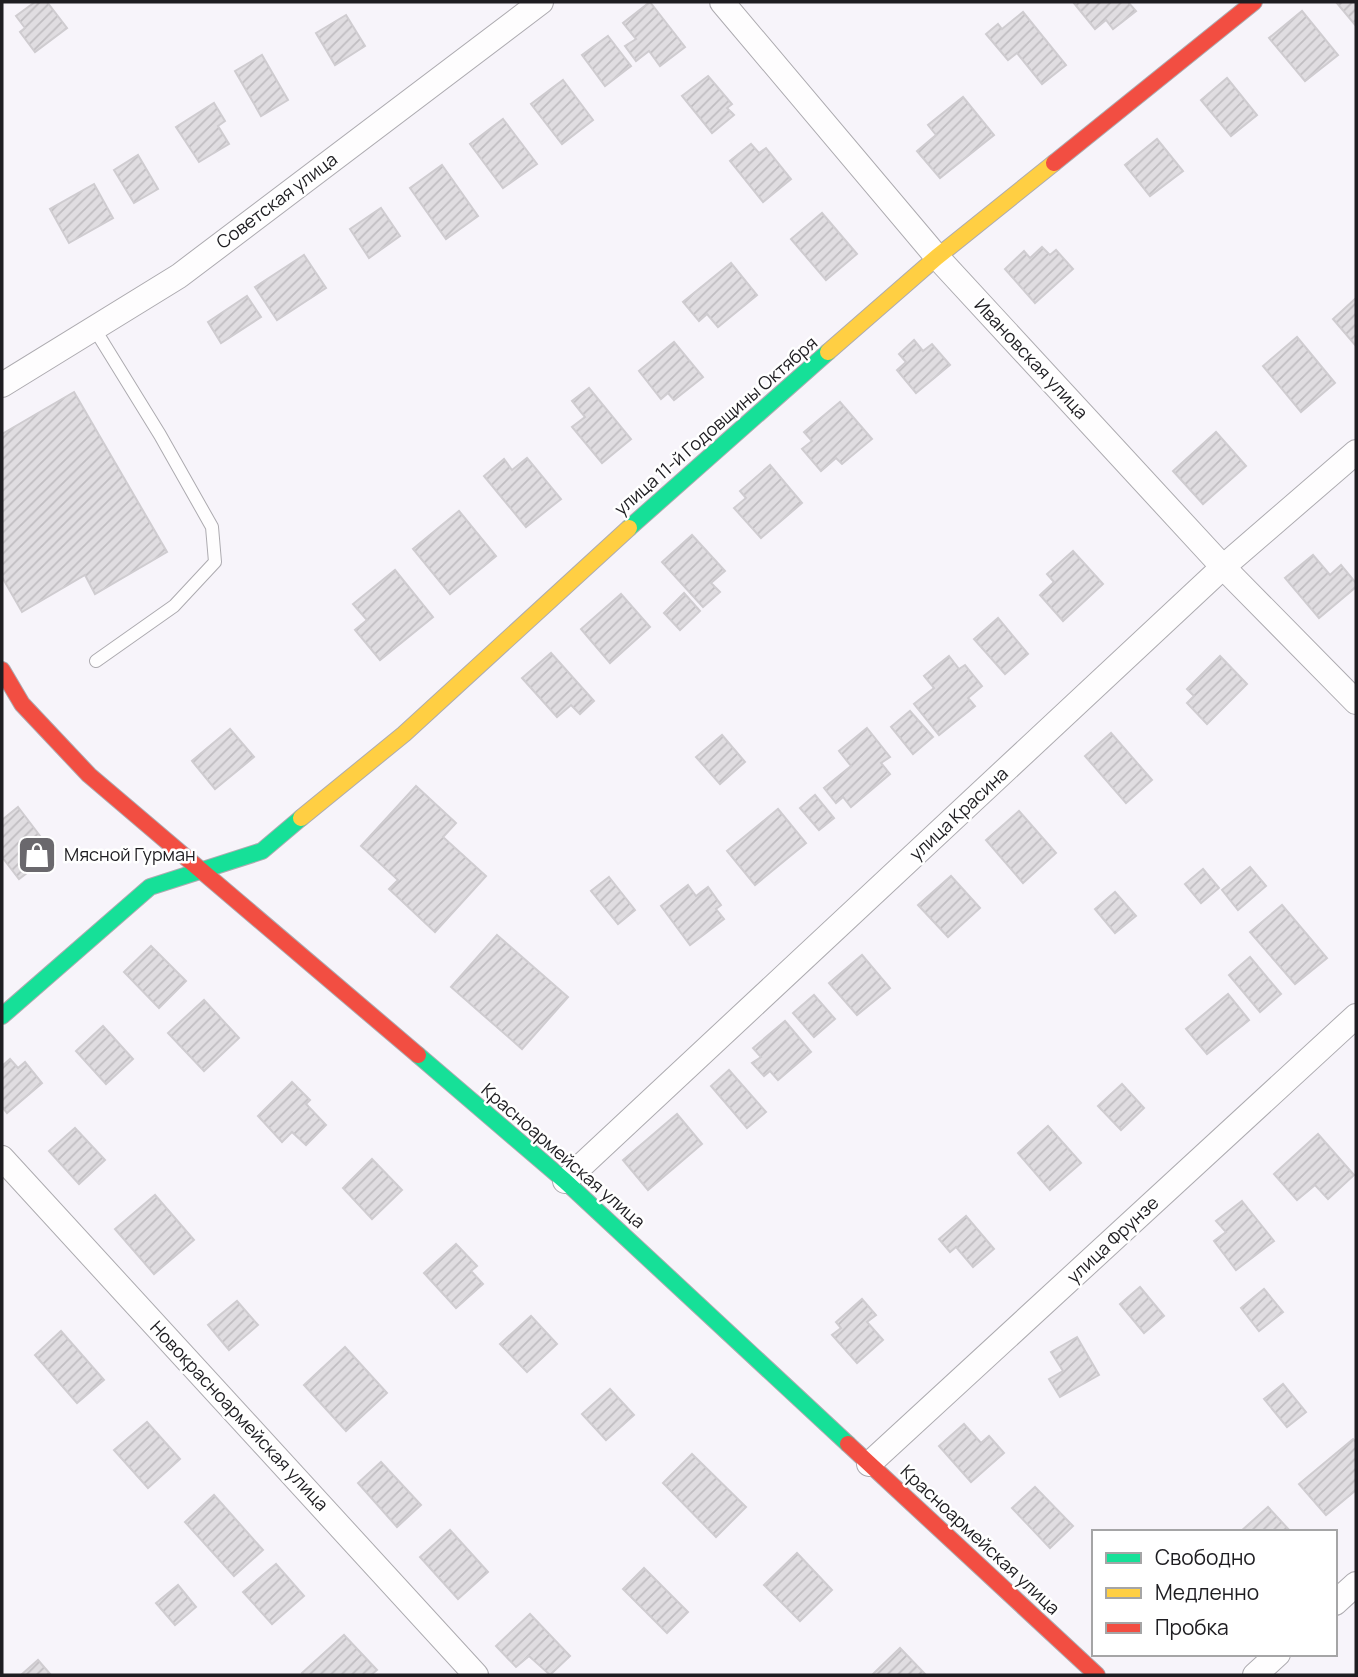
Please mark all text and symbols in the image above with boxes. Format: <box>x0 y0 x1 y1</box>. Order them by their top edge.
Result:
street label: Советская улица <box>211 147 342 254</box>
street label: Ивановская улица <box>970 293 1094 424</box>
street label: улица 11-й Годовщины Октября <box>609 330 822 520</box>
street label: улица Красина <box>904 761 1013 865</box>
shop icon: Мясной Гурман <box>16 834 58 876</box>
place label: Мясной Гурман <box>64 842 196 866</box>
street label: Красноармейская улица <box>477 1077 651 1233</box>
street label: улица Фрунзе <box>1061 1190 1163 1288</box>
street label: Новокрасноармейская улица <box>145 1315 334 1515</box>
street label: Красноармейская улица <box>896 1459 1066 1620</box>
legend <box>1092 1530 1337 1656</box>
text: Свободно <box>1155 1543 1256 1571</box>
text: Медленно <box>1155 1578 1259 1606</box>
text: Пробка <box>1155 1613 1229 1641</box>

